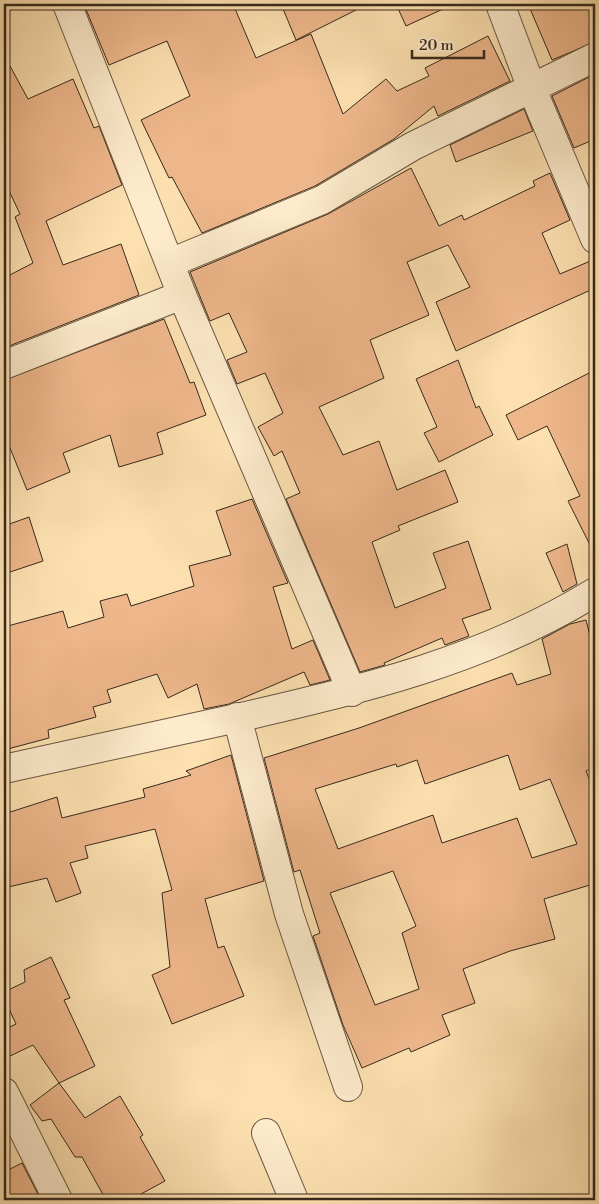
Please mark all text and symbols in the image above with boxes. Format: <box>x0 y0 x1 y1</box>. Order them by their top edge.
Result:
scale bar <box>412 28 484 60</box>
text: 20 m <box>419 36 454 55</box>

